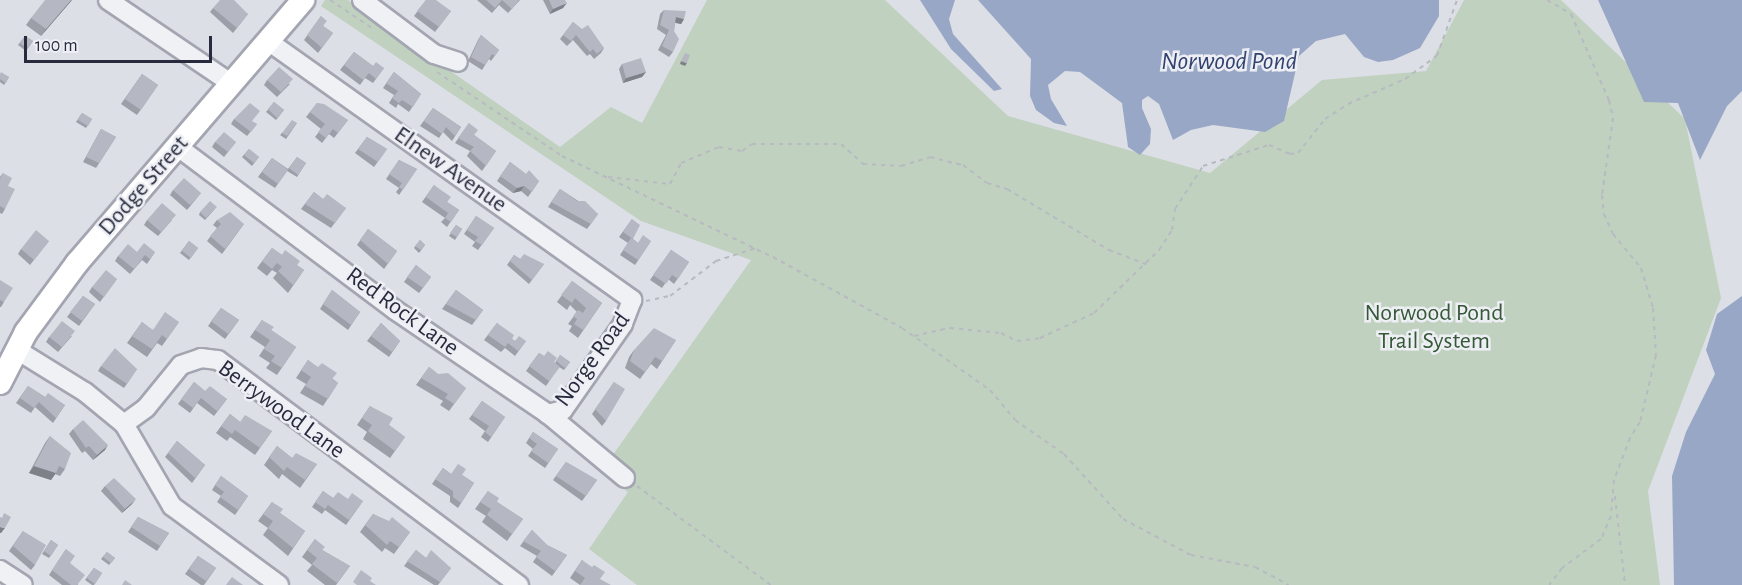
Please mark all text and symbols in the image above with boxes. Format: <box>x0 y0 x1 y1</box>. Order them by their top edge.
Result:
scale bar <box>27 24 214 62</box>
text: 100 m <box>35 37 78 55</box>
water label: Norwood Pond <box>1161 46 1297 78</box>
street label: Elnew Avenue <box>388 121 512 219</box>
street label: Dodge Street <box>93 130 195 242</box>
street label: Red Rock Lane <box>340 261 464 363</box>
park label: Norwood Pond Trail System <box>1364 300 1504 356</box>
street label: Norge Road <box>549 307 637 413</box>
street label: Berrywood Lane <box>212 354 350 466</box>

